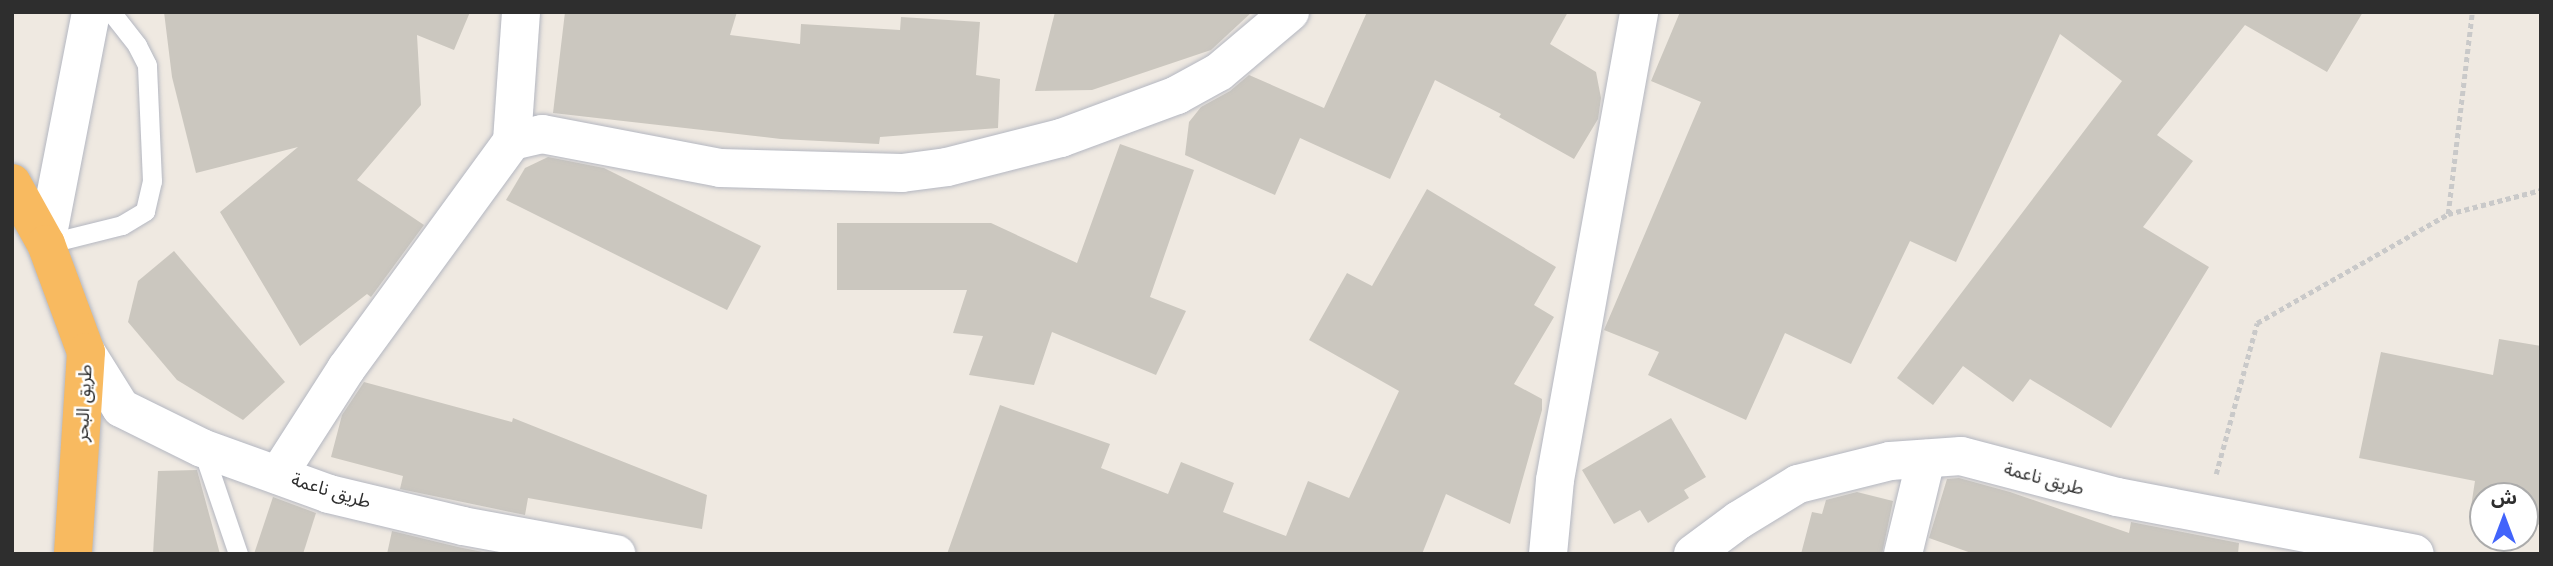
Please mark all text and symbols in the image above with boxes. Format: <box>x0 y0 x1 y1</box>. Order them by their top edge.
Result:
street label: طريق البحر <box>71 364 97 442</box>
street label: طريق ناعمة <box>2002 458 2086 500</box>
street label: طريق ناعمة <box>289 469 373 513</box>
north arrow <box>2469 482 2539 552</box>
text: ش <box>2491 487 2517 508</box>

